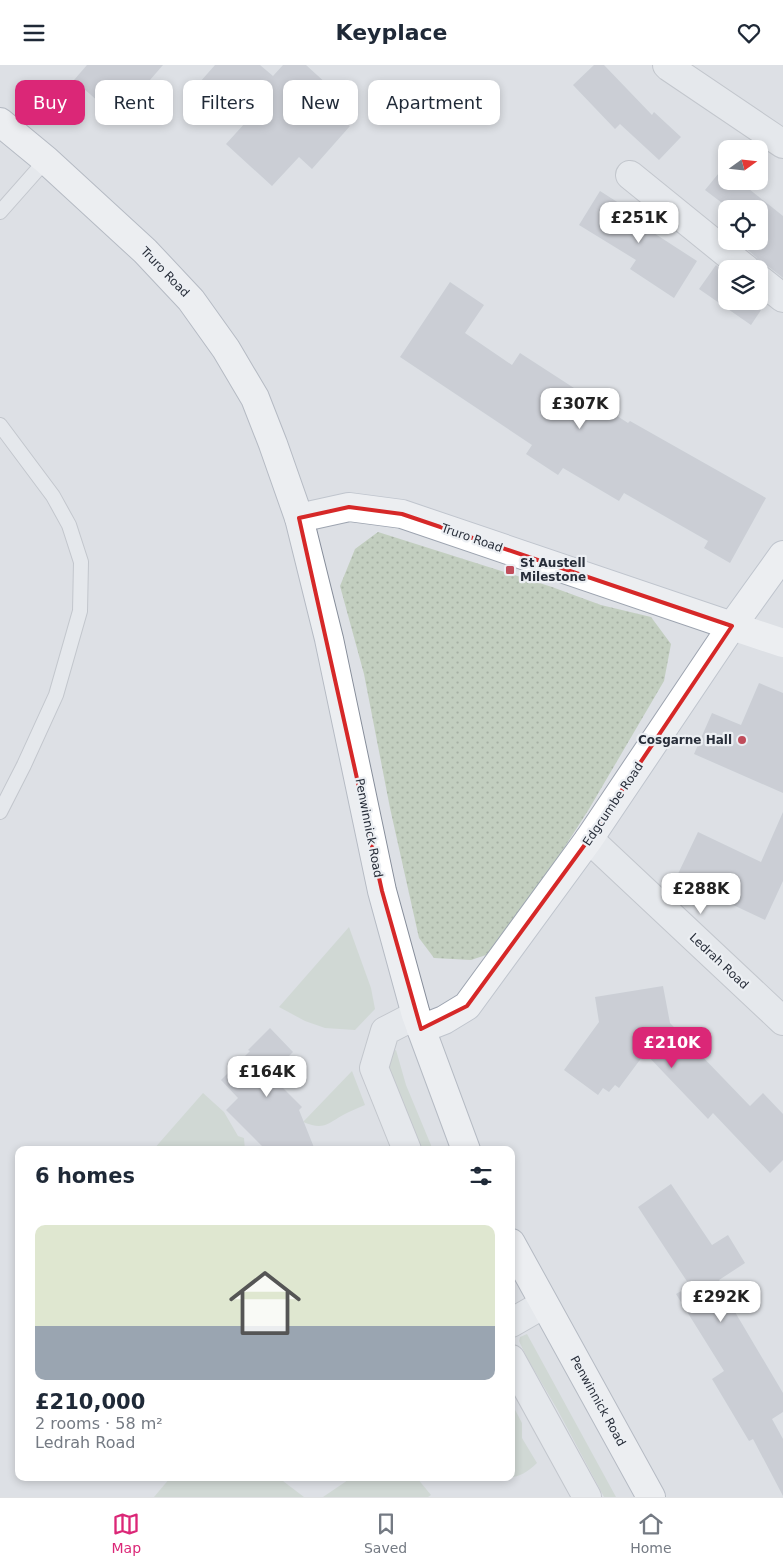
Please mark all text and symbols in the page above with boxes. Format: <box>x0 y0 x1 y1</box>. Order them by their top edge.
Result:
icon: menu <box>20 19 48 47</box>
icon: heart <box>735 19 763 47</box>
text: Keyplace <box>335 20 448 45</box>
chip: Buy <box>15 80 85 125</box>
chip: Rent <box>95 80 173 125</box>
chip: Filters <box>183 80 273 125</box>
chip: New <box>283 80 358 125</box>
chip: Apartment <box>368 80 500 125</box>
north arrow <box>718 140 768 190</box>
map controls <box>718 140 768 310</box>
button: locate <box>718 200 768 250</box>
pin: £251K <box>604 201 674 244</box>
text: £251K <box>611 208 667 227</box>
street label: Truro Road <box>137 243 192 300</box>
button: layers <box>718 260 768 310</box>
pin: £307K <box>545 387 615 430</box>
text: £307K <box>552 394 608 413</box>
street label: Truro Road <box>438 521 505 555</box>
place label: St Austell Milestone <box>520 556 586 584</box>
marker: St Austell Milestone <box>504 564 516 576</box>
place label: Cosgarne Hall <box>638 733 732 747</box>
marker: Cosgarne Hall <box>736 734 748 746</box>
street label: Edgcumbe Road <box>580 760 646 848</box>
street label: Penwinnick Road <box>352 777 386 879</box>
pin: £288K <box>666 873 736 915</box>
text: £288K <box>673 879 729 898</box>
street label: Ledrah Road <box>687 930 751 992</box>
pin: £210K <box>637 1027 707 1069</box>
text: £210K <box>644 1033 700 1052</box>
pin: £164K <box>232 1055 302 1098</box>
text: £164K <box>239 1062 295 1081</box>
icon: filters <box>467 1162 495 1190</box>
text: 6 homes <box>35 1164 135 1188</box>
icon: home <box>220 1258 310 1348</box>
pin: £292K <box>686 1281 756 1323</box>
text: £292K <box>693 1287 749 1306</box>
street label: Penwinnick Road <box>567 1353 629 1449</box>
text: £210,000 <box>35 1390 145 1414</box>
text: 2 rooms · 58 m² <box>35 1414 163 1433</box>
text: Ledrah Road <box>35 1433 135 1452</box>
tab: Map <box>111 1510 141 1556</box>
tab: Saved <box>364 1510 407 1556</box>
tab: Home <box>630 1510 672 1556</box>

